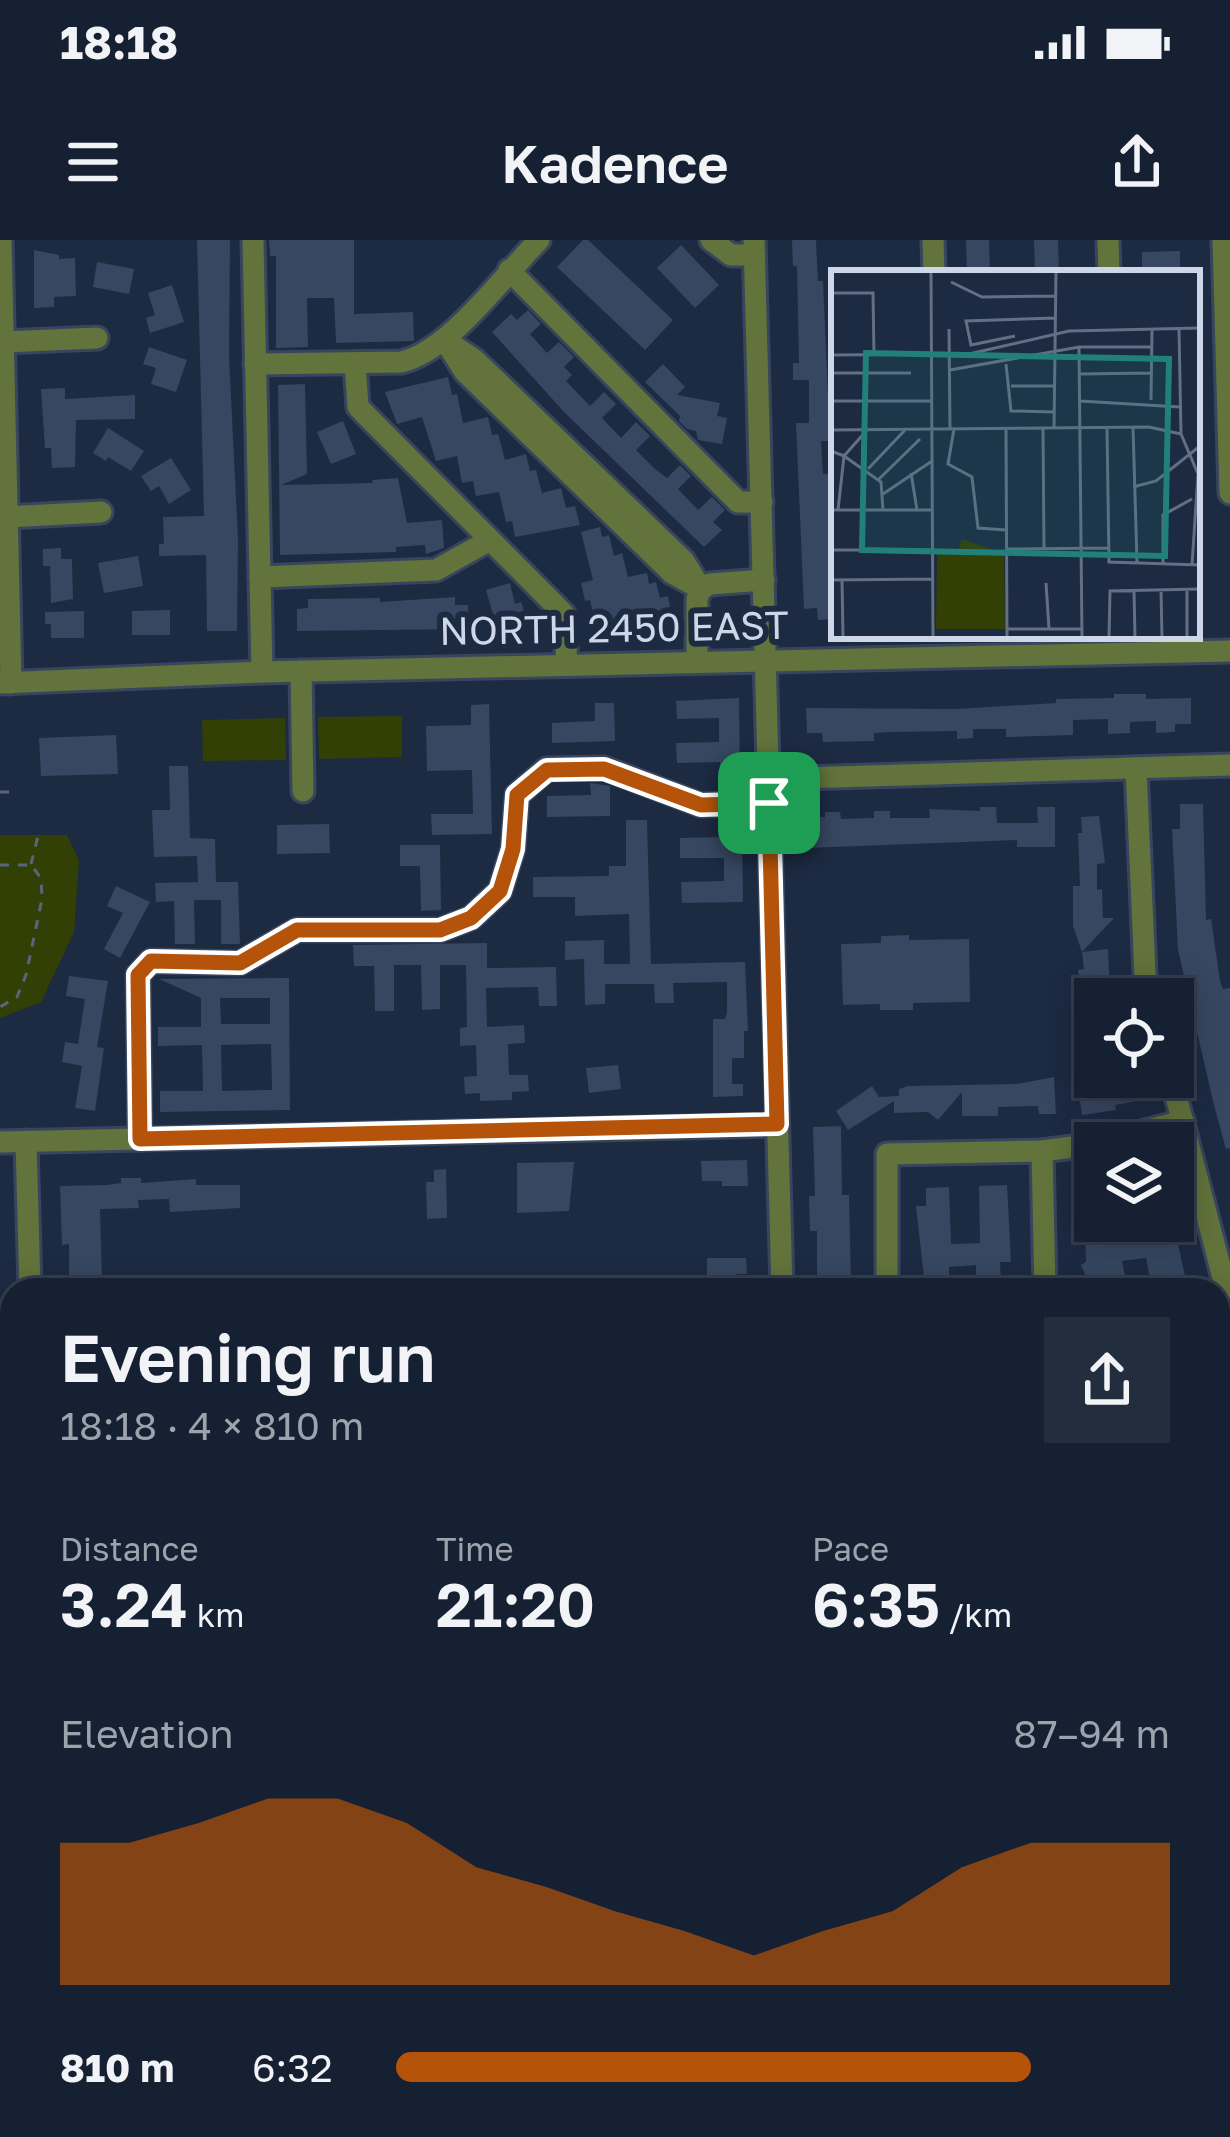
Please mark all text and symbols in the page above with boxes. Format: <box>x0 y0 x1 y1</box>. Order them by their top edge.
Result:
text: 18:18 <box>60 15 178 69</box>
icon: menu <box>60 129 126 195</box>
icon: share <box>1104 129 1170 195</box>
text: Kadence <box>501 130 729 195</box>
inset map <box>831 270 1200 639</box>
street label: NORTH 2450 EAST <box>439 601 789 654</box>
pin <box>718 752 820 854</box>
icon: arrive <box>736 770 802 836</box>
map controls <box>1074 978 1194 1242</box>
button: locate <box>1074 978 1194 1098</box>
button: layers <box>1074 1122 1194 1242</box>
text: Evening run <box>60 1317 435 1397</box>
button: share <box>1044 1317 1170 1443</box>
text: 18:18 · 4 × 810 m <box>60 1402 364 1449</box>
text: Distance <box>60 1529 199 1568</box>
text: Time <box>436 1529 514 1568</box>
text: Pace <box>812 1529 889 1568</box>
text: 3.24 <box>60 1568 188 1640</box>
text: 21:20 <box>436 1568 595 1640</box>
text: 6:35 <box>812 1568 940 1640</box>
text: km <box>188 1595 245 1634</box>
text: /km <box>940 1595 1012 1634</box>
text: Elevation <box>60 1710 233 1757</box>
text: 87–94 m <box>1013 1710 1170 1757</box>
text: 810 m <box>60 2044 174 2091</box>
text: 6:32 <box>252 2044 333 2091</box>

